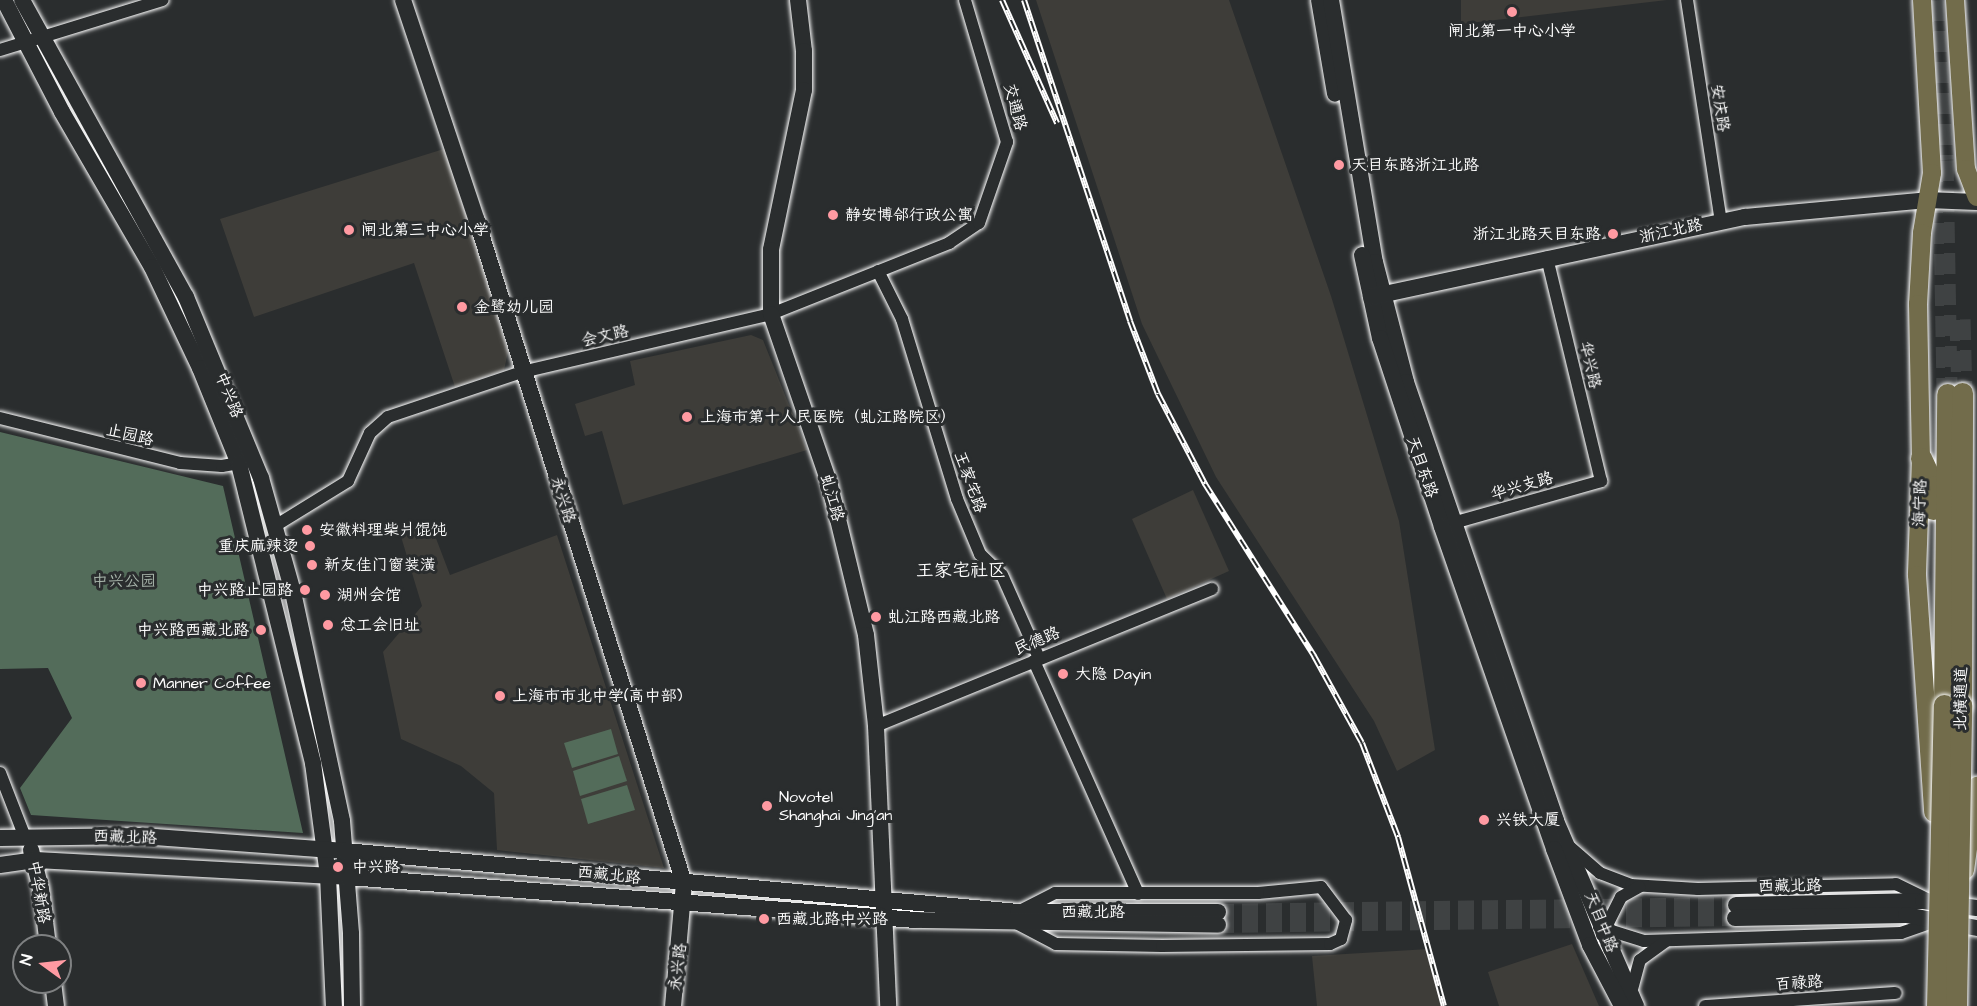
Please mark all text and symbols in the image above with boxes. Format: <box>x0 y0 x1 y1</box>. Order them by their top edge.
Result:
marker: 闸北第一中心小学 <box>1505 5 1519 19</box>
place label: 闸北第一中心小学 <box>1448 21 1576 41</box>
street label: 交通路 <box>1000 81 1030 133</box>
street label: 安庆路 <box>1707 83 1733 133</box>
place label: 天目东路浙江北路 <box>1351 155 1479 175</box>
marker: 天目东路浙江北路 <box>1332 158 1346 172</box>
place label: 静安博邻行政公寓 <box>845 205 973 225</box>
marker: 静安博邻行政公寓 <box>826 208 840 222</box>
street label: 浙江北路 <box>1638 215 1704 247</box>
place label: 闸北第三中心小学 <box>361 220 489 240</box>
marker: 闸北第三中心小学 <box>342 223 356 237</box>
place label: 浙江北路天目东路 <box>1473 224 1601 244</box>
marker: 浙江北路天目东路 <box>1606 227 1620 241</box>
place label: 金鹭幼儿园 <box>474 297 554 317</box>
marker: 金鹭幼儿园 <box>455 300 469 314</box>
street label: 会文路 <box>579 321 631 351</box>
street label: 华兴路 <box>1575 339 1605 391</box>
street label: 中兴路 <box>211 369 247 421</box>
place label: 上海市第十人民医院（虬江路院区） <box>700 407 956 427</box>
marker: 上海市第十人民医院（虬江路院区） <box>678 408 696 426</box>
street label: 止园路 <box>104 420 156 450</box>
street label: 天目东路 <box>1403 434 1441 500</box>
street label: 王家宅路 <box>950 449 990 515</box>
street label: 华兴支路 <box>1489 468 1555 504</box>
street label: 虬江路 <box>816 472 848 524</box>
street label: 永兴路 <box>546 474 580 526</box>
street label: 海宁路 <box>1910 479 1930 527</box>
place label: 安徽料理柴爿馄饨 <box>319 520 447 540</box>
marker: 安徽料理柴爿馄饨 <box>300 523 314 537</box>
place label: 重庆麻辣烫 <box>218 536 298 556</box>
marker: 重庆麻辣烫 <box>303 539 317 553</box>
place label: 新友佳门窗装潢 <box>324 555 436 575</box>
marker: 新友佳门窗装潢 <box>305 558 319 572</box>
district label: 王家宅社区 <box>916 560 1006 582</box>
park label: 中兴公园 <box>92 571 156 591</box>
place label: 中兴路止园路 <box>197 580 293 600</box>
marker: 中兴路止园路 <box>298 583 312 597</box>
place label: 湖州会馆 <box>337 585 401 605</box>
marker: 湖州会馆 <box>318 588 332 602</box>
place label: 虬江路西藏北路 <box>888 607 1000 627</box>
marker: 虬江路西藏北路 <box>869 610 883 624</box>
place label: 总工会旧址 <box>340 615 420 635</box>
marker: 总工会旧址 <box>321 618 335 632</box>
place label: 中兴路西藏北路 <box>137 620 249 640</box>
marker: 中兴路西藏北路 <box>254 623 268 637</box>
street label: 民德路 <box>1011 623 1063 659</box>
place label: 大隐 Dayin <box>1075 664 1151 684</box>
marker: 大隐 Dayin <box>1056 667 1070 681</box>
street label: 北横通道 <box>1951 667 1971 731</box>
place label: Manner Coffee <box>153 673 271 693</box>
marker: Manner Coffee <box>134 676 148 690</box>
place label: 上海市市北中学(高中部) <box>512 686 682 706</box>
marker: 上海市市北中学(高中部) <box>493 689 507 703</box>
place label: Novotel Shanghai Jing'an <box>779 787 892 825</box>
marker: Novotel Shanghai Jing'an <box>760 799 774 813</box>
place label: 兴铁大厦 <box>1496 810 1560 830</box>
marker: 兴铁大厦 <box>1477 813 1491 827</box>
street label: 西藏北路 <box>93 826 157 848</box>
place label: 中兴路 <box>352 857 400 877</box>
marker: 中兴路 <box>329 858 347 876</box>
street label: 中华新路 <box>24 859 54 925</box>
street label: 西藏北路 <box>576 862 642 888</box>
street label: 西藏北路 <box>1758 876 1822 896</box>
street label: 天目中路 <box>1580 889 1622 955</box>
street label: 西藏北路 <box>1061 902 1125 922</box>
place label: 西藏北路中兴路 <box>776 909 888 929</box>
marker: 西藏北路中兴路 <box>757 912 771 926</box>
north arrow <box>12 934 72 994</box>
street label: 永兴路 <box>666 942 690 992</box>
text: N <box>15 952 38 968</box>
street label: 百禄路 <box>1774 972 1824 994</box>

